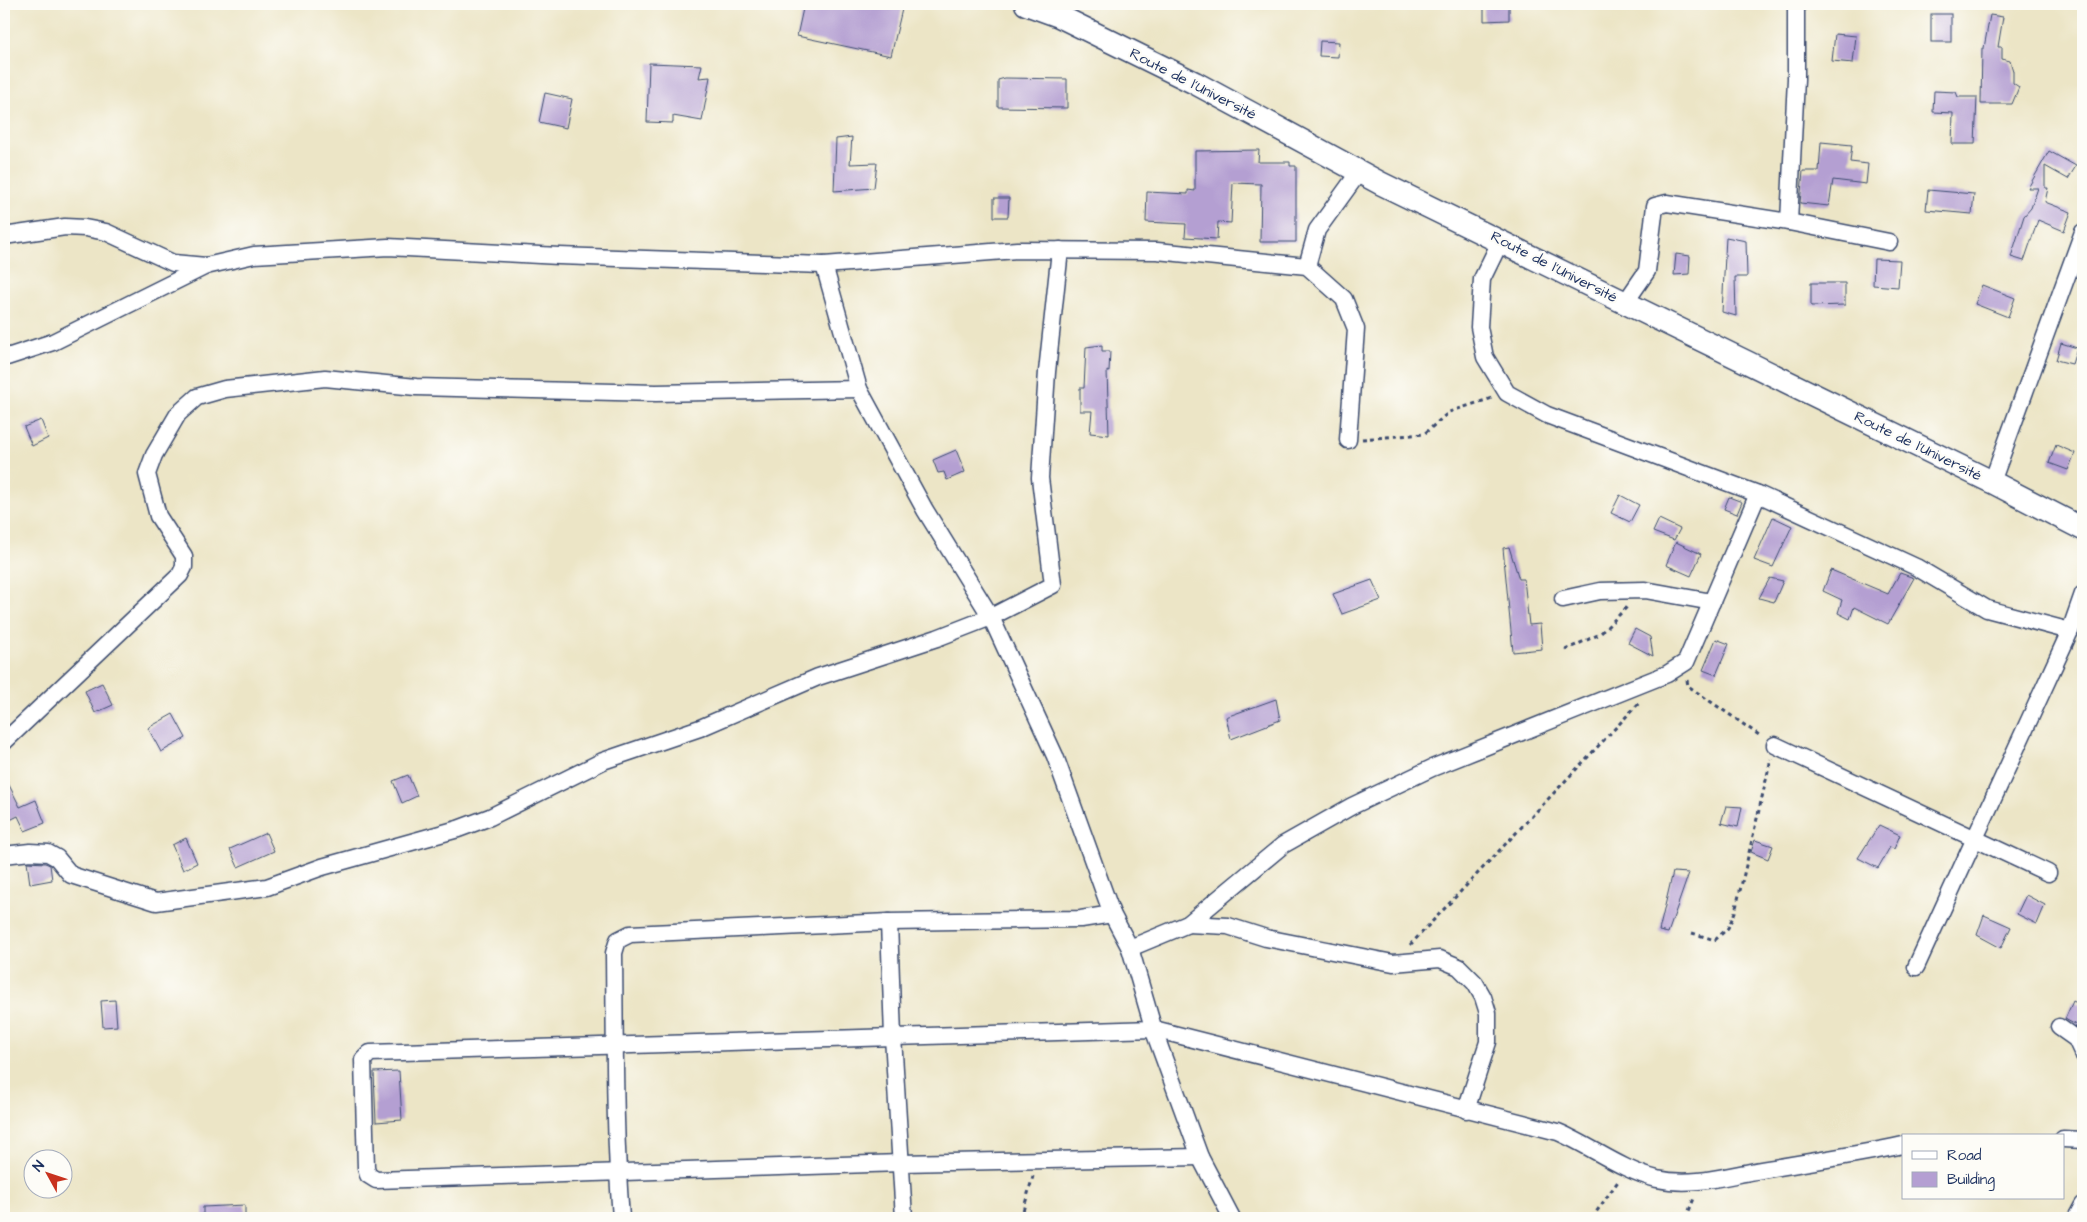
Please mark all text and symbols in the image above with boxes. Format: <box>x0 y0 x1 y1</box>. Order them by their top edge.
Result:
street label: Route de l'Université <box>1126 43 1260 125</box>
street label: Route de l'Université <box>1487 226 1621 308</box>
street label: Route de l'Université <box>1851 406 1985 486</box>
legend <box>1902 1134 2064 1200</box>
text: Road <box>1947 1145 1982 1166</box>
north arrow <box>22 1150 72 1200</box>
text: N <box>28 1156 49 1176</box>
text: Building <box>1947 1169 1995 1191</box>

